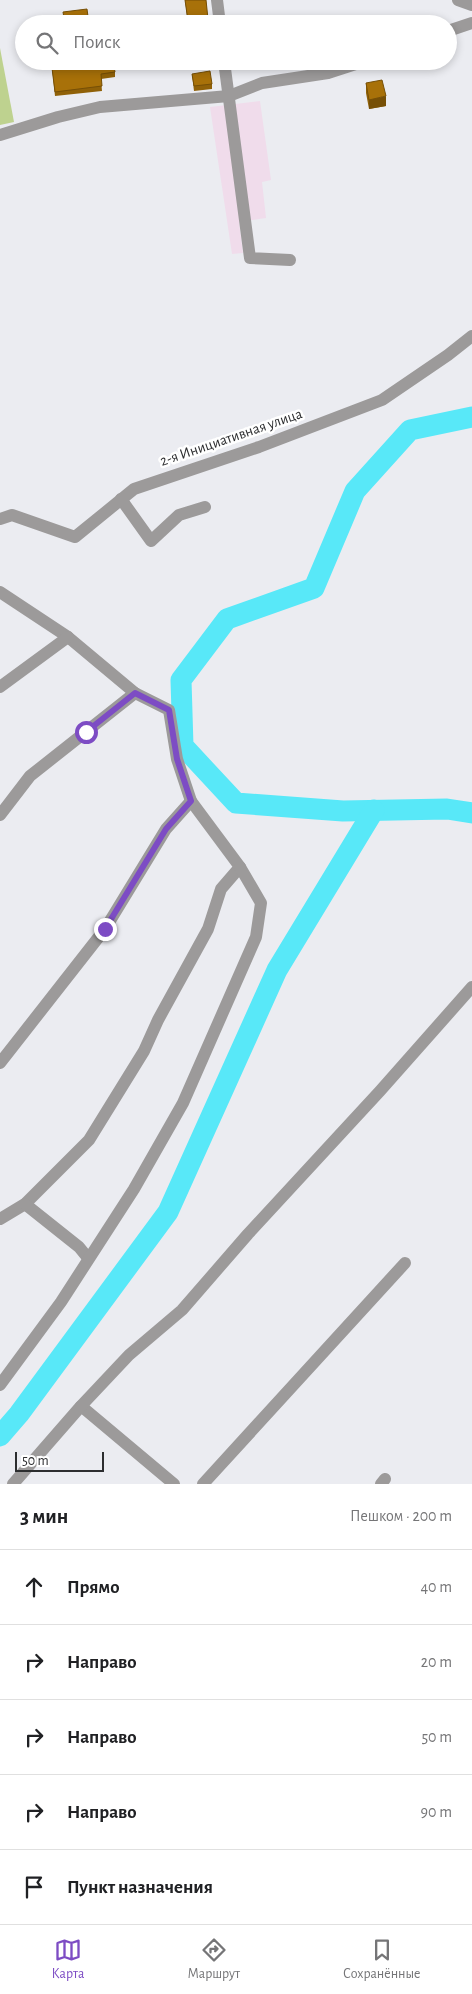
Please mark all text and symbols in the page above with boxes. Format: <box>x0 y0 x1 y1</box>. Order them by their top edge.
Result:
search box <box>15 15 457 70</box>
icon: search <box>33 29 61 57</box>
text: Поиск <box>73 33 120 52</box>
street label: 2-я Инициативная улица <box>158 406 304 469</box>
route start <box>75 721 98 744</box>
route end <box>94 918 117 941</box>
scale bar <box>15 1449 104 1472</box>
text: 50 m <box>22 1454 49 1468</box>
text: 3 мин <box>20 1506 68 1527</box>
text: Пешком · 200 m <box>350 1508 452 1524</box>
icon: ahead <box>20 1573 48 1601</box>
text: Прямо <box>67 1578 120 1597</box>
text: 40 m <box>420 1579 452 1595</box>
icon: right <box>20 1648 48 1676</box>
text: Направо <box>67 1653 137 1672</box>
text: 20 m <box>421 1654 452 1670</box>
icon: right <box>20 1723 48 1751</box>
text: Направо <box>67 1728 137 1747</box>
text: 50 m <box>421 1729 452 1745</box>
icon: right <box>20 1798 48 1826</box>
text: Направо <box>67 1803 137 1822</box>
text: 90 m <box>421 1804 452 1820</box>
icon: arrive <box>20 1873 48 1901</box>
text: Пункт назначения <box>67 1878 213 1897</box>
tab: Карта <box>52 1936 84 1983</box>
tab: Маршрут <box>187 1936 240 1983</box>
tab: Сохранённые <box>343 1936 420 1983</box>

